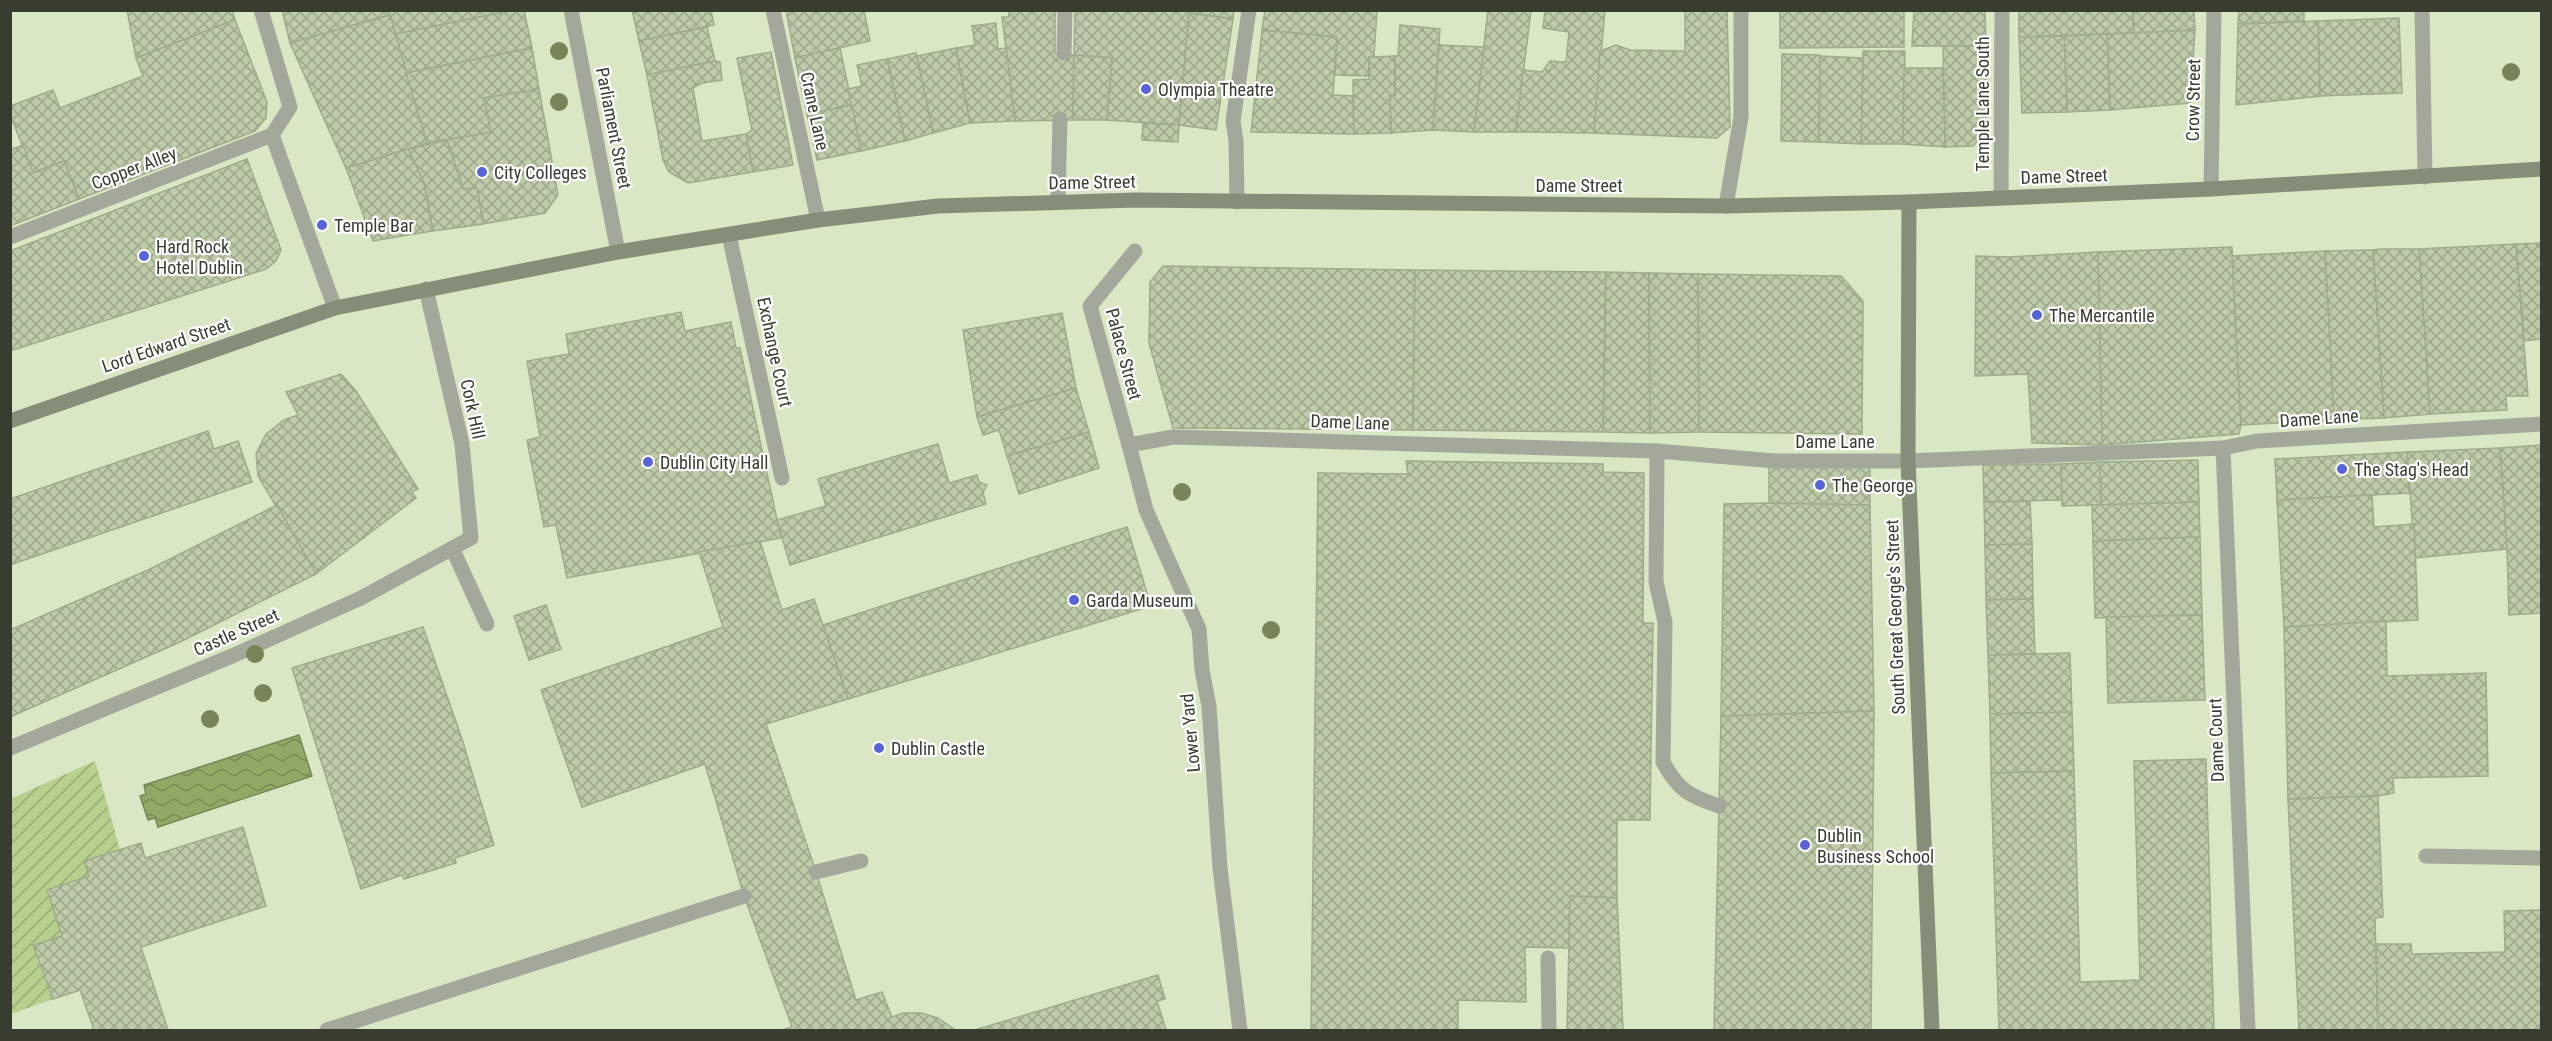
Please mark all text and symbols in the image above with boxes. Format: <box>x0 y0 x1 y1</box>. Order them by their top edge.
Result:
street label: Temple Lane South <box>1972 36 1993 172</box>
street label: Crow Street <box>2182 59 2204 141</box>
street label: Parliament Street <box>592 66 636 190</box>
street label: Crane Lane <box>796 70 834 152</box>
place label: Olympia Theatre <box>1158 79 1274 100</box>
marker: Olympia Theatre <box>1139 82 1153 96</box>
street label: Copper Alley <box>88 142 180 194</box>
place label: City Colleges <box>494 162 587 183</box>
street label: Dame Street <box>2020 164 2108 188</box>
marker: City Colleges <box>475 165 489 179</box>
street label: Dame Street <box>1048 171 1136 193</box>
street label: Dame Street <box>1535 175 1623 196</box>
place label: Temple Bar <box>334 215 415 236</box>
marker: Temple Bar <box>315 218 329 232</box>
place label: Hard Rock Hotel Dublin <box>156 236 243 278</box>
marker: Hard Rock Hotel Dublin <box>137 249 151 263</box>
street label: Exchange Court <box>753 295 797 409</box>
place label: The Mercantile <box>2049 305 2155 326</box>
street label: Palace Street <box>1102 306 1146 402</box>
marker: The Mercantile <box>2030 308 2044 322</box>
street label: Lord Edward Street <box>99 313 233 377</box>
street label: Cork Hill <box>456 377 490 441</box>
street label: Dame Lane <box>2279 405 2359 431</box>
street label: Dame Lane <box>1310 410 1390 434</box>
street label: Dame Lane <box>1795 431 1875 452</box>
place label: Dublin City Hall <box>660 452 768 473</box>
marker: Dublin City Hall <box>641 455 655 469</box>
place label: The Stag's Head <box>2354 459 2469 480</box>
marker: The Stag's Head <box>2335 462 2349 476</box>
place label: The George <box>1832 475 1913 496</box>
marker: The George <box>1813 478 1827 492</box>
street label: South Great George's Street <box>1881 519 1909 715</box>
place label: Garda Museum <box>1086 590 1193 611</box>
marker: Garda Museum <box>1067 593 1081 607</box>
street label: Castle Street <box>190 604 282 660</box>
street label: Lower Yard <box>1176 693 1204 773</box>
street label: Dame Court <box>2204 698 2228 782</box>
place label: Dublin Castle <box>891 738 985 759</box>
marker: Dublin Castle <box>872 741 886 755</box>
place label: Dublin Business School <box>1817 825 1934 867</box>
marker: Dublin Business School <box>1798 838 1812 852</box>

